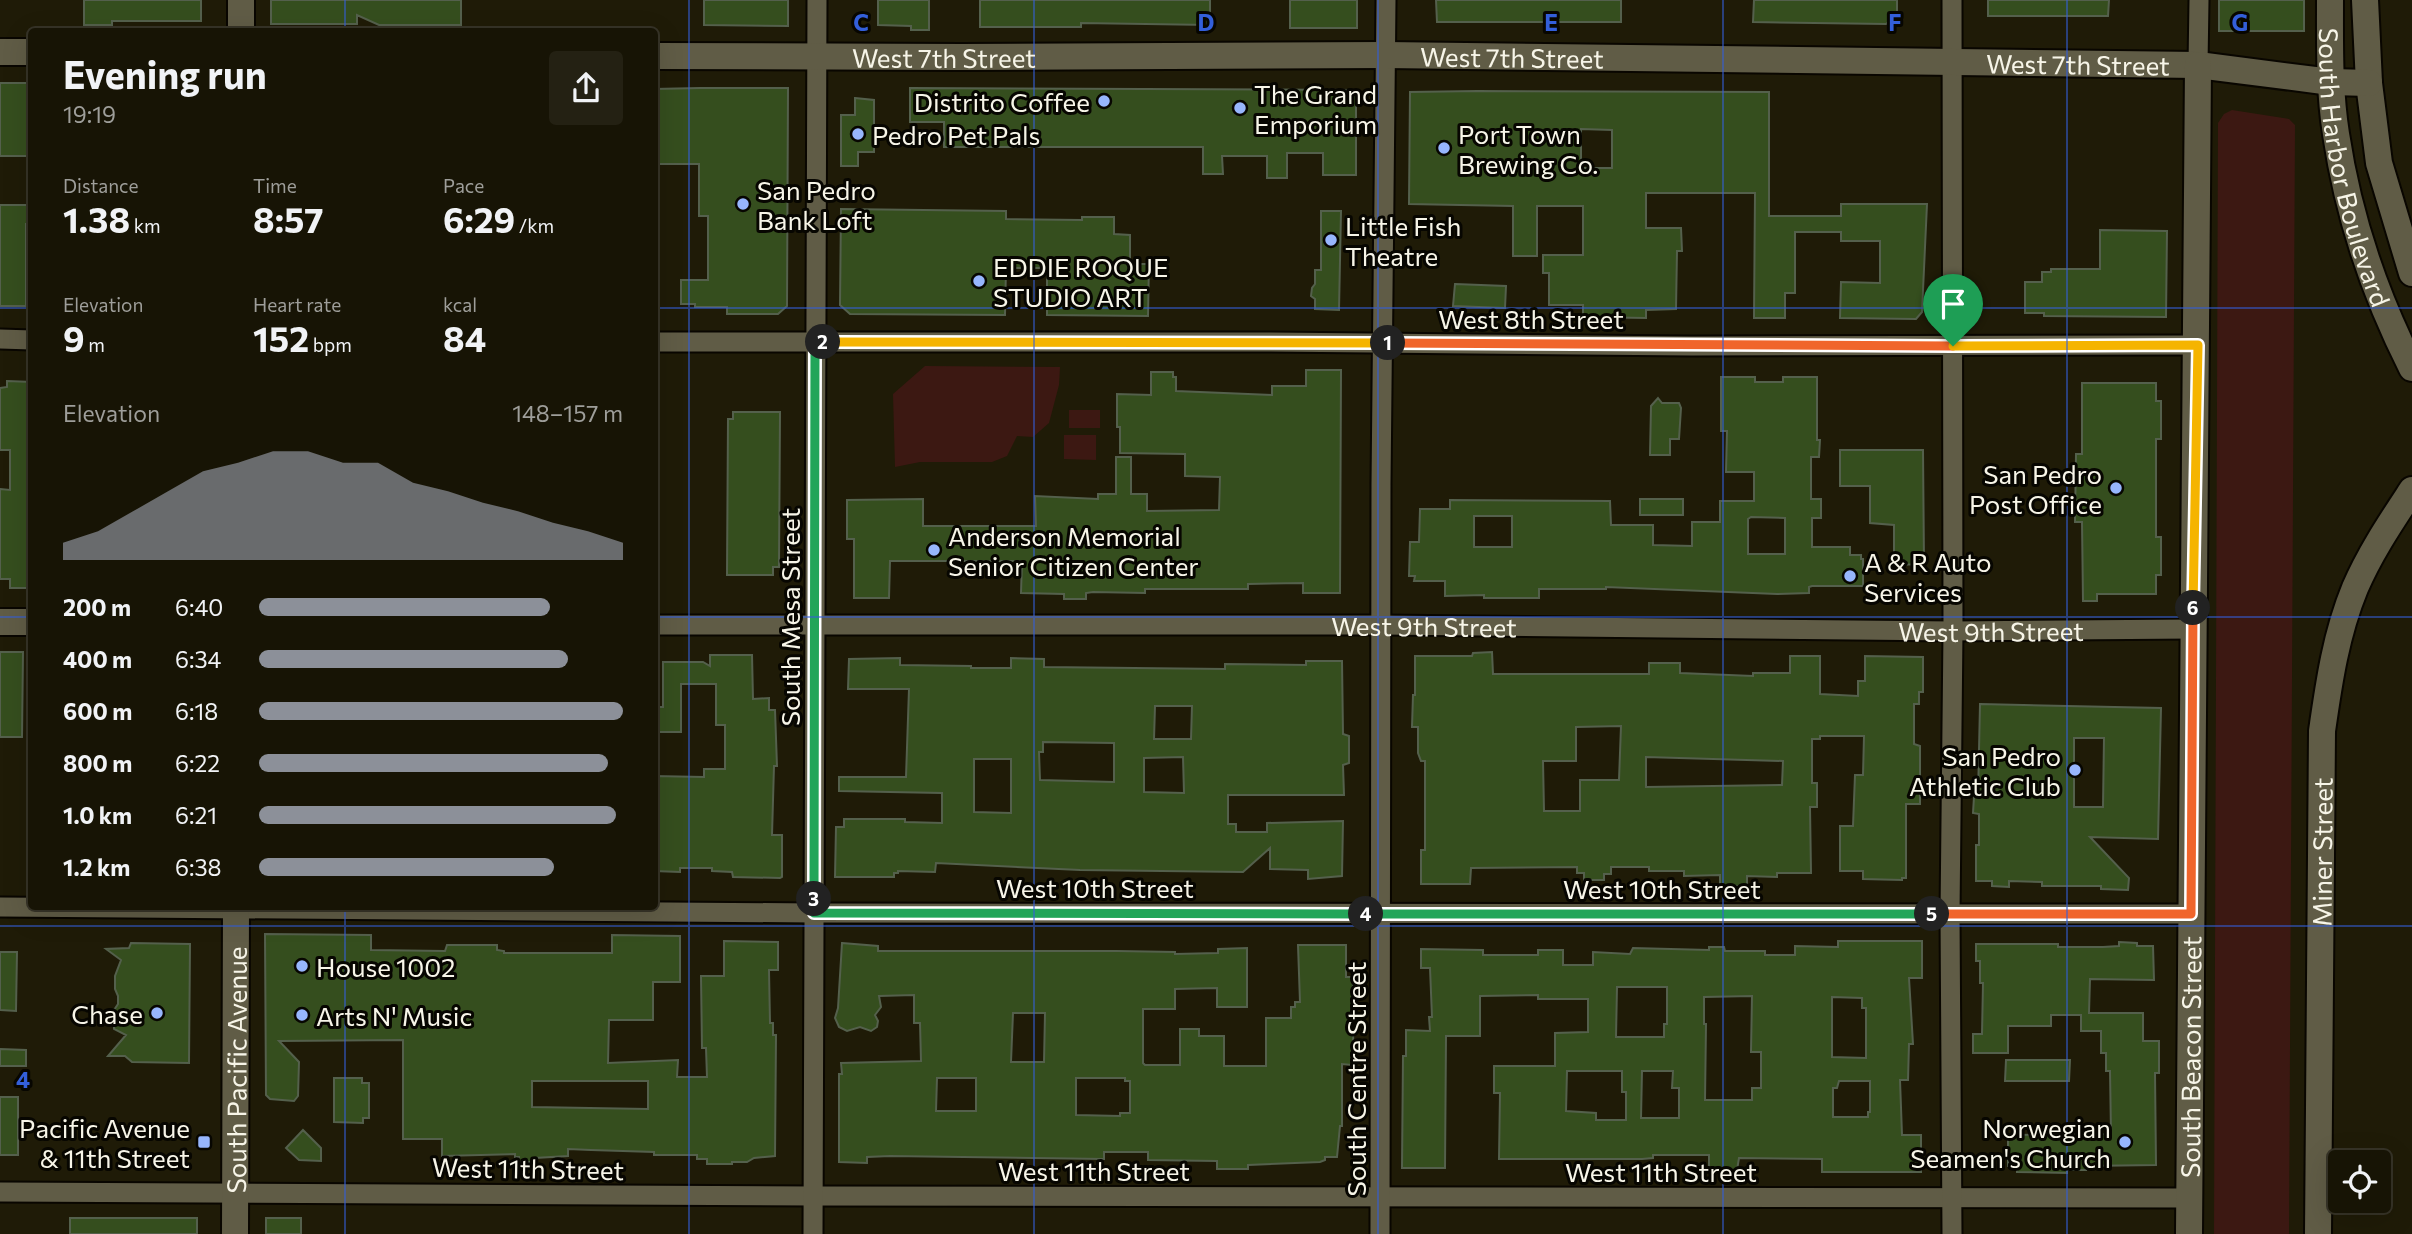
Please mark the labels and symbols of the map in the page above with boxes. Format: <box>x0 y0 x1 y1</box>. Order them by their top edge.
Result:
text: C <box>853 8 869 36</box>
text: D <box>1198 8 1215 36</box>
text: E <box>1544 8 1558 36</box>
text: F <box>1888 8 1902 36</box>
text: G <box>2232 8 2248 36</box>
street label: South Harbor Boulevard <box>2314 28 2398 311</box>
street label: West 7th Street <box>1420 40 1604 73</box>
street label: West 7th Street <box>852 41 1036 73</box>
street label: West 7th Street <box>1986 47 2170 80</box>
place label: The Grand Emporium <box>1254 78 1377 139</box>
place label: Distrito Coffee <box>914 86 1090 117</box>
marker: Distrito Coffee <box>1096 93 1112 109</box>
marker: The Grand Emporium <box>1232 100 1248 116</box>
place label: Port Town Brewing Co. <box>1458 118 1598 179</box>
place label: Pedro Pet Pals <box>872 119 1040 150</box>
marker: Pedro Pet Pals <box>850 126 866 142</box>
marker: Port Town Brewing Co. <box>1436 140 1452 156</box>
place label: San Pedro Bank Loft <box>757 174 876 235</box>
marker: San Pedro Bank Loft <box>735 196 751 212</box>
place label: Little Fish Theatre <box>1345 210 1462 271</box>
marker: Little Fish Theatre <box>1323 232 1339 248</box>
place label: EDDIE ROQUE STUDIO ART <box>993 251 1168 312</box>
marker: EDDIE ROQUE STUDIO ART <box>971 273 987 289</box>
pin <box>1923 274 1983 346</box>
street label: West 8th Street <box>1438 303 1624 334</box>
pin: 2 <box>806 324 840 360</box>
pin: 1 <box>1370 326 1406 360</box>
place label: San Pedro Post Office <box>1969 458 2102 519</box>
marker: San Pedro Post Office <box>2108 480 2124 496</box>
street label: South Mesa Street <box>774 508 805 726</box>
place label: Anderson Memorial Senior Citizen Center <box>948 520 1199 581</box>
marker: Anderson Memorial Senior Citizen Center <box>926 542 942 558</box>
place label: A & R Auto Services <box>1864 546 1992 607</box>
marker: A & R Auto Services <box>1842 568 1858 584</box>
pin: 6 <box>2176 590 2210 626</box>
street label: West 9th Street <box>1331 610 1517 642</box>
street label: West 9th Street <box>1898 614 2084 647</box>
place label: San Pedro Athletic Club <box>1909 740 2061 801</box>
marker: San Pedro Athletic Club <box>2067 762 2083 778</box>
street label: Miner Street <box>2305 777 2337 927</box>
street label: West 10th Street <box>996 872 1194 903</box>
street label: West 10th Street <box>1563 873 1761 904</box>
pin: 3 <box>796 881 832 916</box>
pin: 4 <box>1348 897 1384 932</box>
pin: 5 <box>1914 897 1950 932</box>
street label: South Beacon Street <box>2174 936 2206 1178</box>
street label: South Pacific Avenue <box>220 947 251 1193</box>
place label: House 1002 <box>316 951 455 982</box>
marker: House 1002 <box>294 958 310 974</box>
street label: South Centre Street <box>1340 961 1371 1197</box>
place label: Chase <box>71 998 143 1029</box>
place label: Arts N' Music <box>316 1000 472 1031</box>
marker: Chase <box>149 1005 165 1021</box>
marker: Arts N' Music <box>294 1007 310 1023</box>
text: 4 <box>16 1065 30 1093</box>
place label: Pacific Avenue & 11th Street <box>19 1112 190 1173</box>
place label: Norwegian Seamen's Church <box>1910 1112 2111 1173</box>
marker: Pacific Avenue & 11th Street <box>196 1134 212 1150</box>
marker: Norwegian Seamen's Church <box>2117 1134 2133 1150</box>
street label: West 11th Street <box>432 1151 624 1185</box>
street label: West 11th Street <box>998 1155 1190 1186</box>
street label: West 11th Street <box>1565 1156 1757 1187</box>

